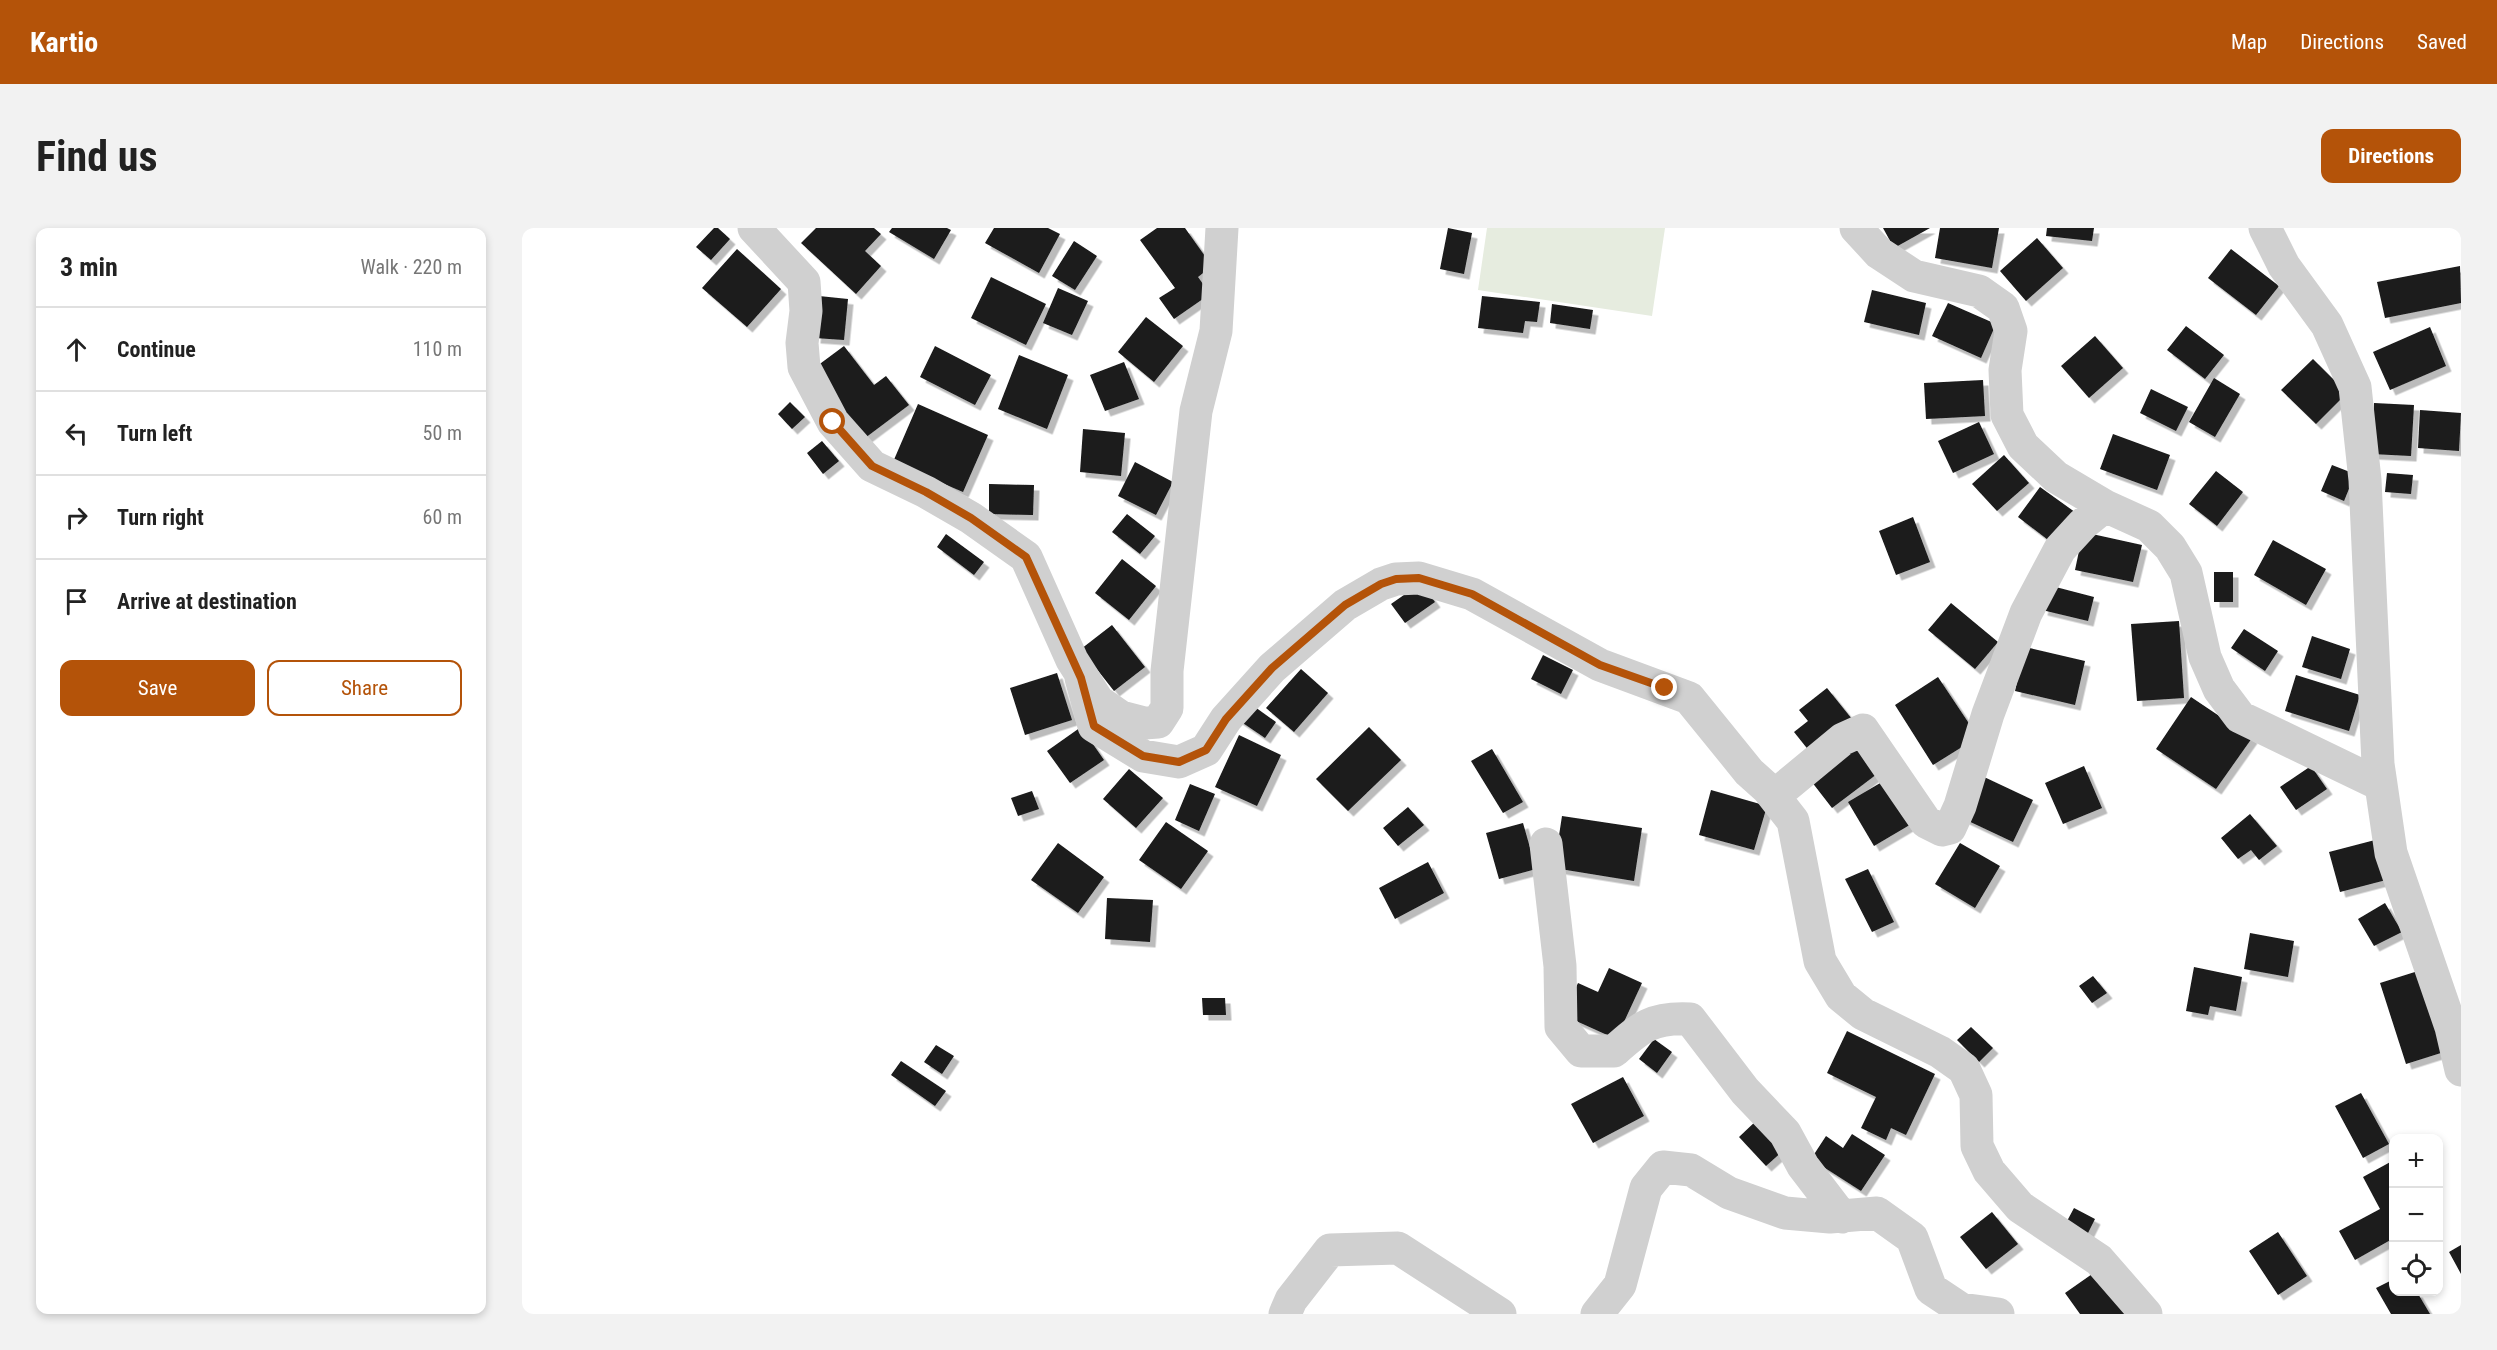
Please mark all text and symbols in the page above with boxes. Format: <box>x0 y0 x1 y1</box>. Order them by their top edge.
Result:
text: Kartio <box>30 26 98 59</box>
text: Map <box>2231 30 2267 54</box>
text: Directions <box>2300 30 2384 54</box>
text: Saved <box>2417 30 2467 54</box>
button: Directions <box>2321 129 2461 183</box>
text: Find us <box>36 132 157 181</box>
text: 3 min <box>60 252 118 282</box>
text: Walk · 220 m <box>361 255 462 279</box>
icon: ahead <box>60 333 93 366</box>
text: Continue <box>117 337 196 362</box>
text: 110 m <box>413 337 462 361</box>
route start <box>819 408 845 434</box>
icon: left <box>60 417 93 450</box>
text: Turn left <box>117 421 192 446</box>
text: 50 m <box>423 421 462 445</box>
icon: right <box>60 501 93 534</box>
text: Turn right <box>117 505 204 530</box>
text: 60 m <box>423 505 462 529</box>
icon: arrive <box>60 585 93 618</box>
text: Arrive at destination <box>117 589 297 614</box>
button: Save <box>60 660 255 716</box>
button: Share <box>267 660 462 716</box>
route end <box>1651 674 1677 700</box>
map controls <box>2389 1134 2443 1296</box>
button: + <box>2389 1134 2443 1188</box>
button: − <box>2389 1188 2443 1242</box>
button: locate <box>2389 1242 2443 1296</box>

